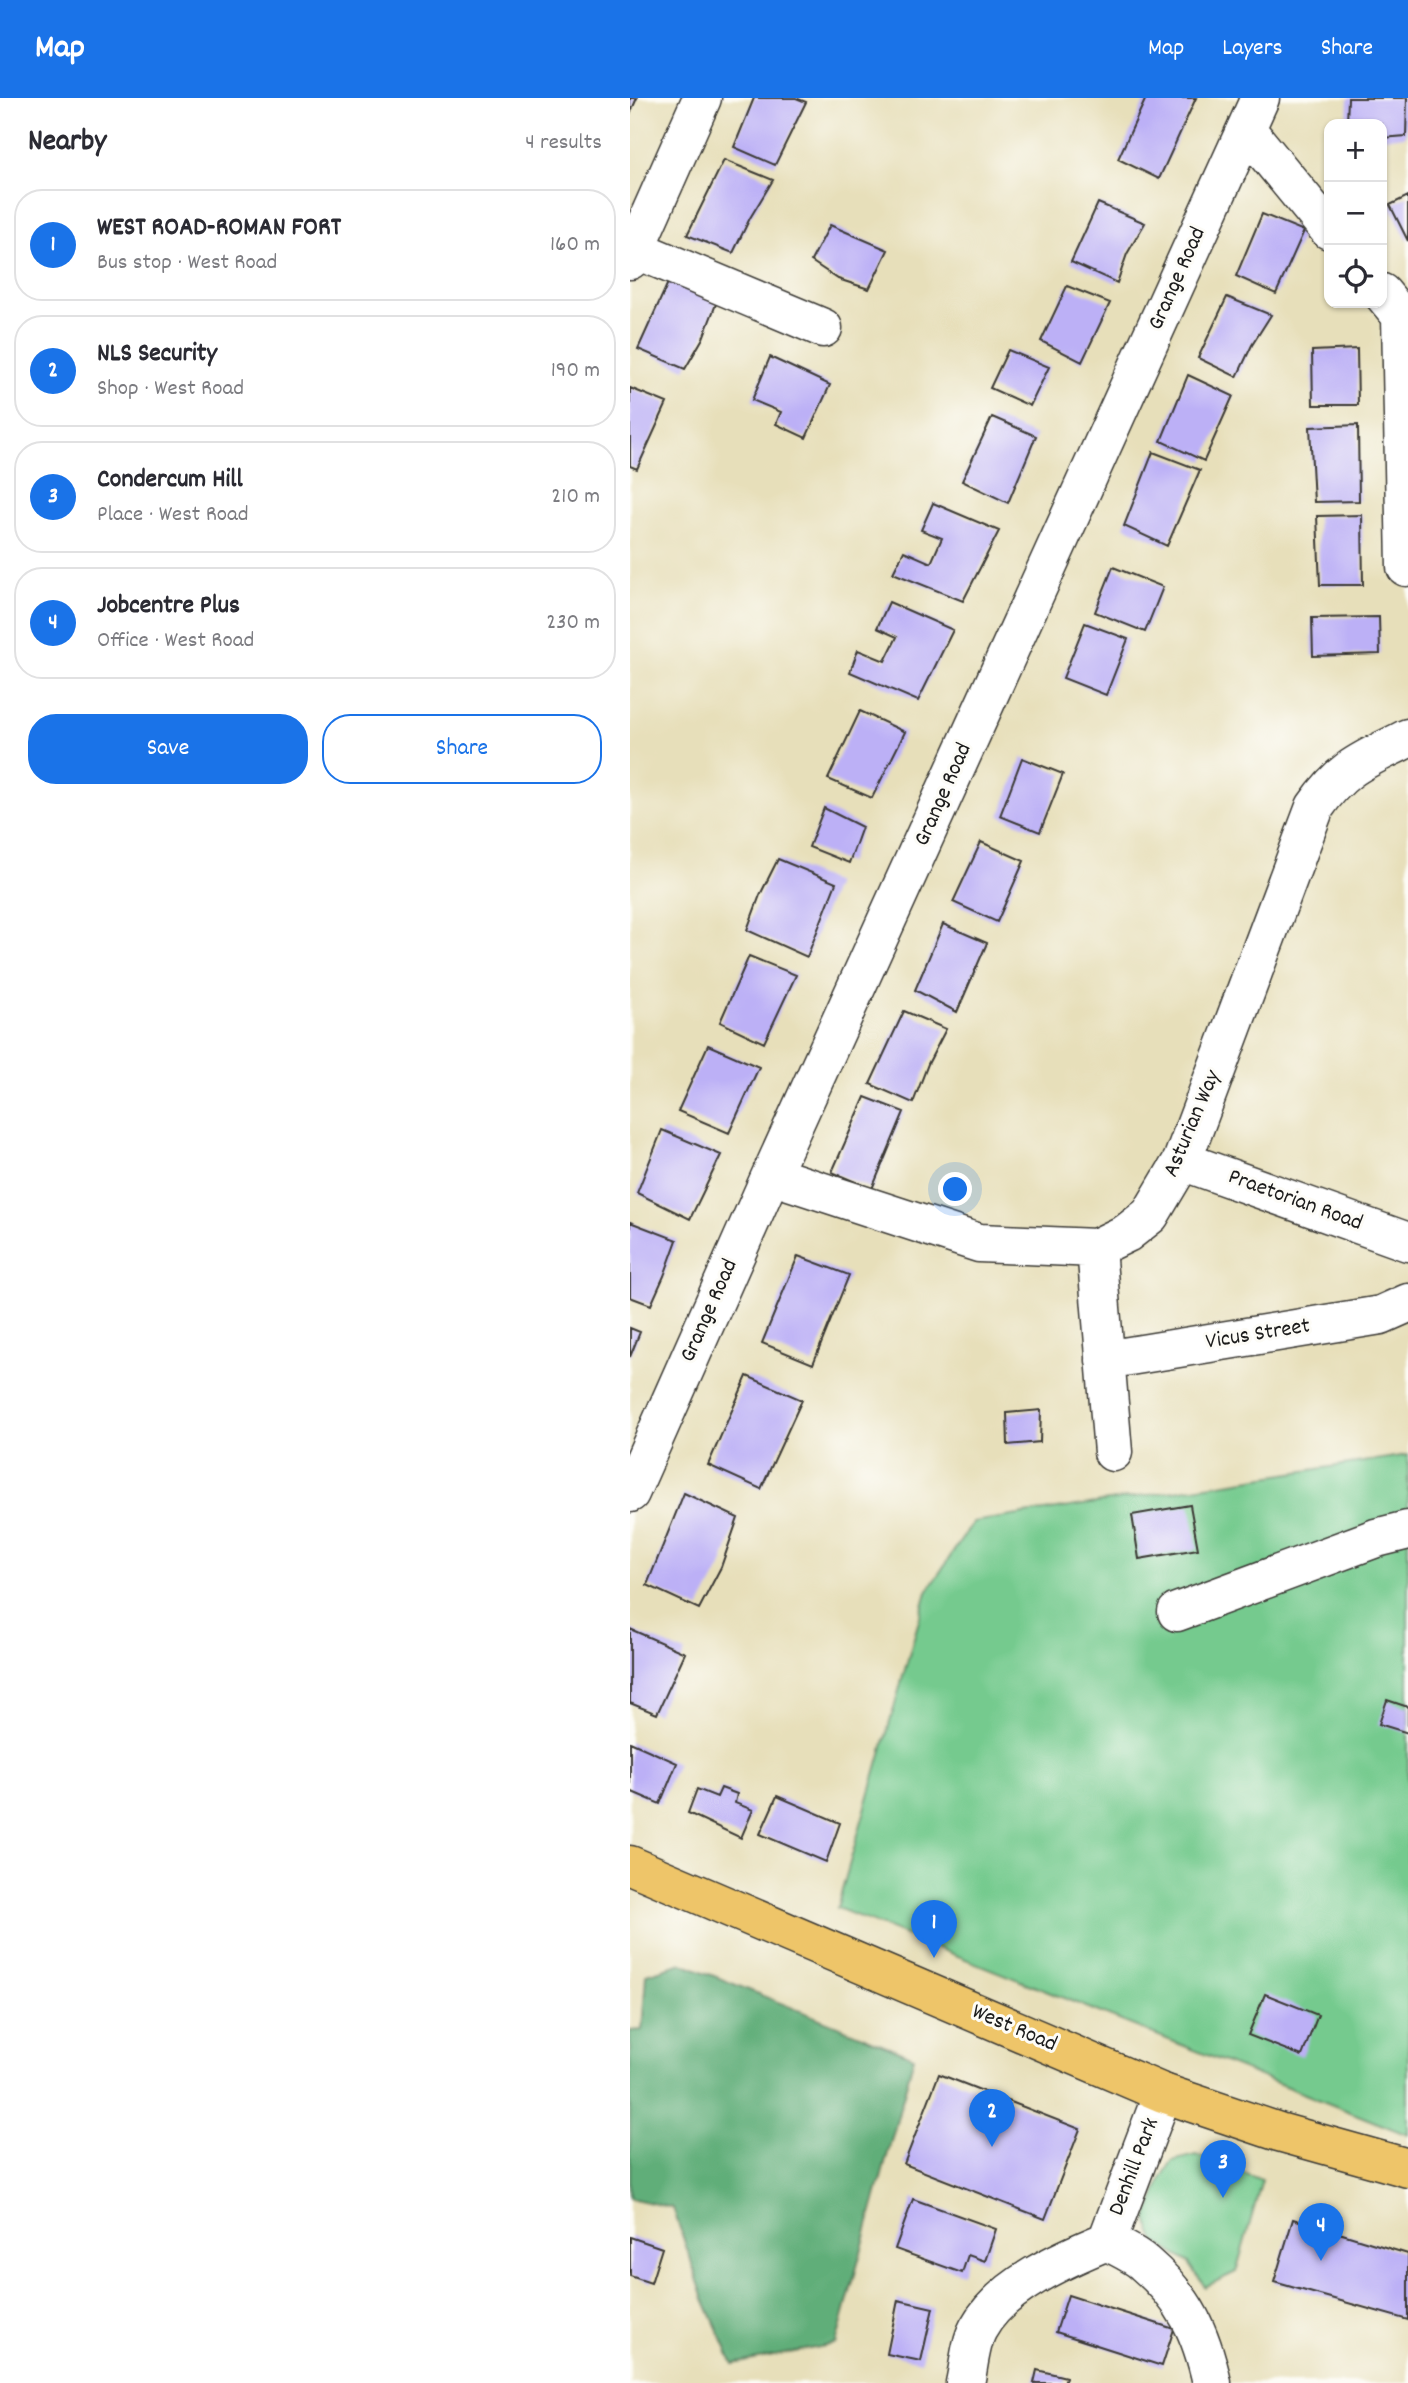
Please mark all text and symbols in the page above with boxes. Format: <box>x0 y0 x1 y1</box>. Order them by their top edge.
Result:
text: Map <box>35 26 85 73</box>
text: Map <box>1148 32 1184 66</box>
text: Layers <box>1222 32 1283 66</box>
text: Share <box>1321 32 1373 66</box>
map controls <box>1324 119 1387 308</box>
button: + <box>1324 119 1387 182</box>
text: Nearby <box>28 122 106 165</box>
text: 4 results <box>525 127 602 160</box>
button: − <box>1324 182 1387 245</box>
text: WEST ROAD-ROMAN FORT <box>97 210 341 247</box>
street label: Grange Road <box>1141 222 1215 336</box>
text: 1 <box>50 229 56 262</box>
text: 160 m <box>550 229 600 262</box>
button: locate <box>1324 245 1387 308</box>
text: Bus stop · West Road <box>97 247 277 280</box>
text: NLS Security <box>97 336 217 373</box>
text: 2 <box>48 355 58 388</box>
text: 190 m <box>551 355 600 388</box>
text: Shop · West Road <box>97 373 244 406</box>
text: Condercum Hill <box>97 462 243 499</box>
text: 3 <box>48 481 58 514</box>
text: 210 m <box>551 481 600 514</box>
text: Place · West Road <box>97 499 249 532</box>
text: Jobcentre Plus <box>97 588 240 625</box>
text: 4 <box>48 607 58 640</box>
text: 230 m <box>546 607 600 640</box>
text: Office · West Road <box>97 625 254 658</box>
button: Save <box>28 714 308 784</box>
button: Share <box>322 714 602 784</box>
street label: Grange Road <box>907 738 981 852</box>
street label: Asturian Way <box>1156 1065 1231 1183</box>
street label: Praetorian Road <box>1223 1161 1367 1241</box>
your location <box>938 1172 972 1206</box>
street label: Grange Road <box>673 1254 747 1368</box>
street label: Vicus Street <box>1203 1310 1313 1360</box>
pin: 1 <box>911 1900 957 1958</box>
street label: West Road <box>966 1996 1062 2062</box>
pin: 2 <box>969 2089 1015 2147</box>
street label: Denhill Park <box>1101 2113 1169 2221</box>
pin: 3 <box>1200 2140 1246 2198</box>
pin: 4 <box>1298 2203 1344 2261</box>

